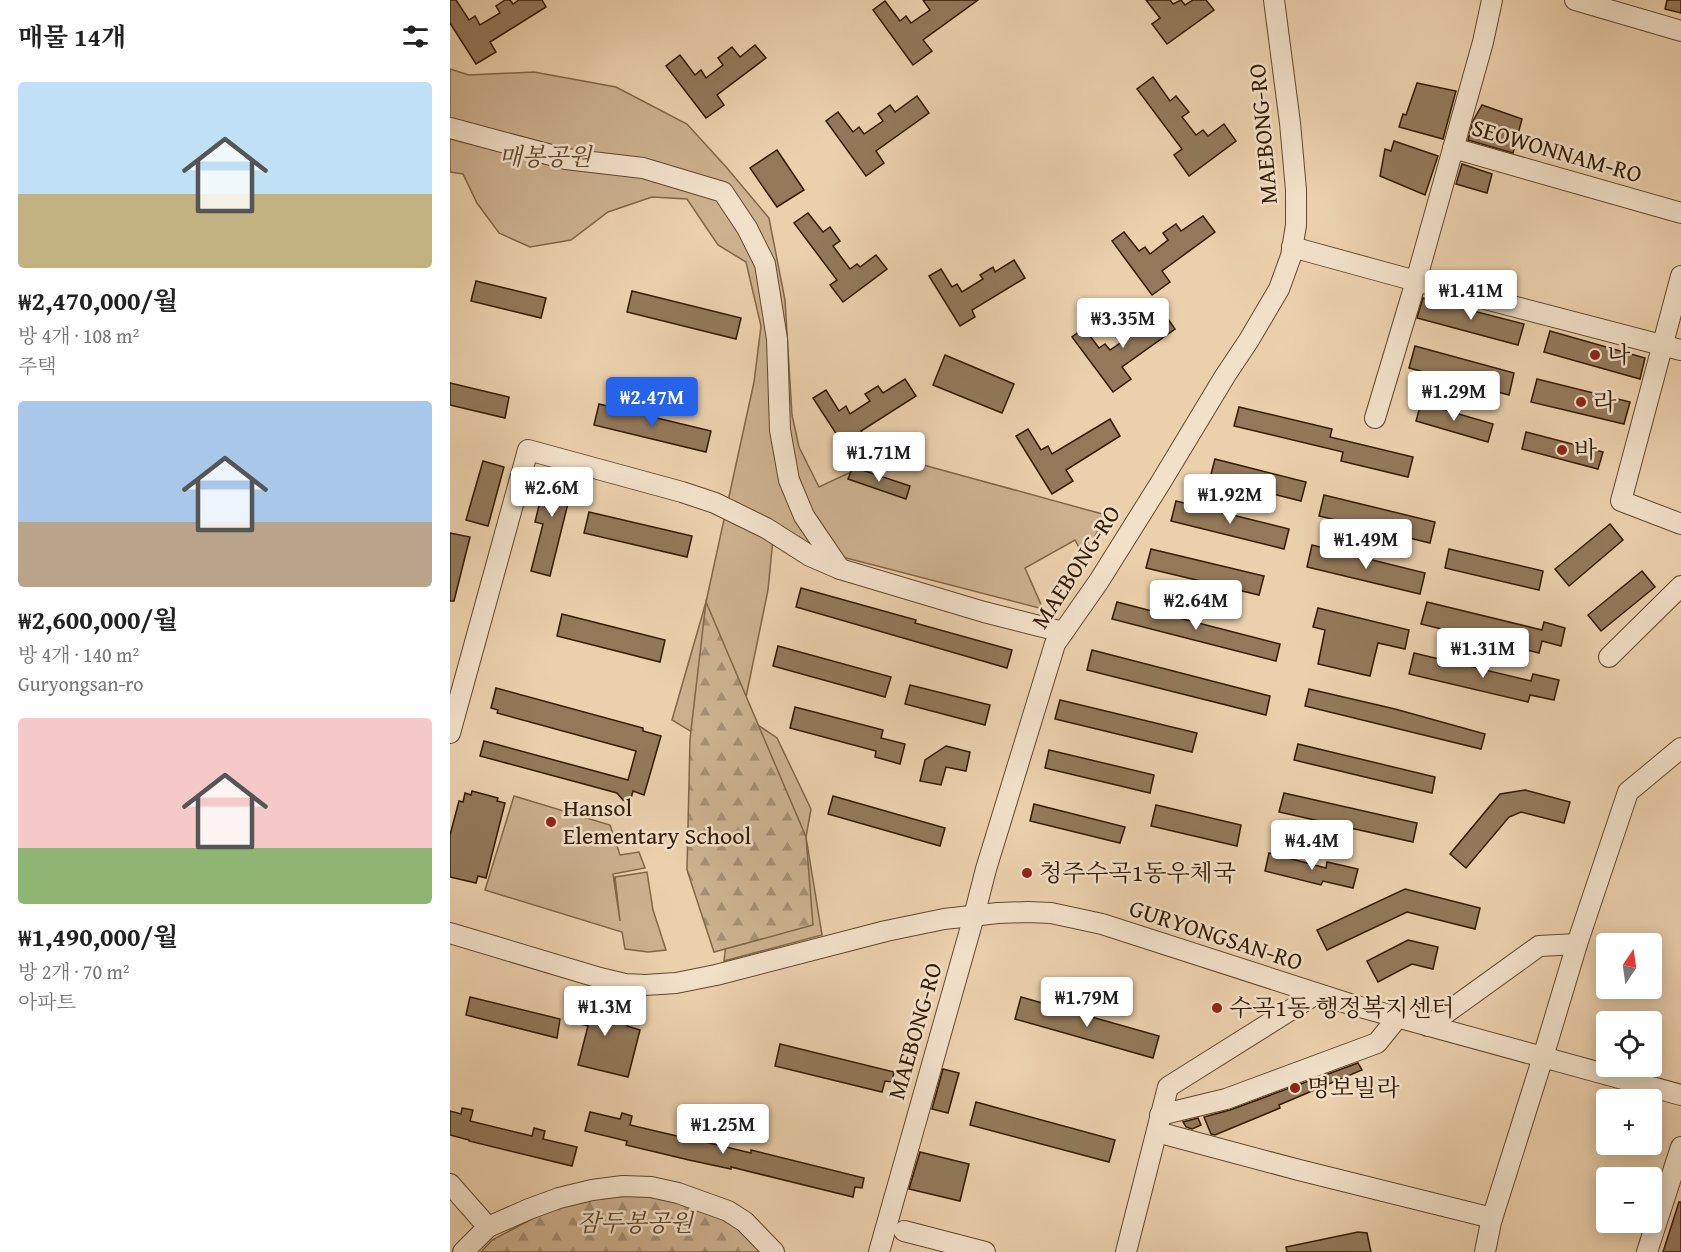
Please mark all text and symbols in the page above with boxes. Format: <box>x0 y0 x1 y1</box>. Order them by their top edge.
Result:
text: 매물 14개 <box>18 17 126 56</box>
icon: filters <box>399 20 432 53</box>
street label: MAEBONG-RO <box>1239 62 1286 206</box>
street label: SEOWONNAM-RO <box>1468 110 1646 191</box>
icon: home <box>171 121 279 229</box>
park label: 매봉공원 <box>499 139 593 174</box>
pin: ₩1.41M <box>1422 270 1520 321</box>
text: ₩1.41M <box>1439 275 1503 304</box>
text: ₩2,470,000/월 <box>18 281 178 320</box>
pin: ₩3.35M <box>1074 298 1172 349</box>
text: ₩3.35M <box>1091 303 1155 332</box>
text: 방 4개 · 108 m² <box>18 321 139 350</box>
place label: 나 <box>1607 337 1631 372</box>
marker: 나 <box>1588 348 1602 362</box>
text: 주택 <box>18 351 57 380</box>
pin: ₩1.29M <box>1405 371 1503 422</box>
text: ₩1.29M <box>1422 376 1486 405</box>
pin: ₩2.47M <box>603 377 701 428</box>
text: ₩2.47M <box>620 382 684 411</box>
place label: 라 <box>1593 384 1617 419</box>
marker: 라 <box>1574 395 1588 409</box>
pin: ₩1.71M <box>830 432 928 483</box>
place label: 바 <box>1574 432 1597 467</box>
text: ₩1.71M <box>847 437 911 466</box>
icon: home <box>171 440 279 548</box>
marker: 바 <box>1555 443 1569 457</box>
pin: ₩2.6M <box>510 467 594 518</box>
text: ₩2.6M <box>525 472 579 501</box>
pin: ₩1.92M <box>1181 474 1279 525</box>
text: ₩1.92M <box>1198 479 1262 508</box>
street label: MAEBONG-RO <box>1022 498 1129 635</box>
pin: ₩1.49M <box>1317 519 1415 570</box>
text: ₩1.49M <box>1334 524 1398 553</box>
pin: ₩2.64M <box>1147 580 1245 631</box>
text: ₩2.64M <box>1164 585 1228 614</box>
text: ₩2,600,000/월 <box>18 600 178 639</box>
pin: ₩1.31M <box>1434 628 1532 679</box>
text: ₩1.31M <box>1451 633 1515 662</box>
text: 방 4개 · 140 m² <box>18 640 139 669</box>
text: Guryongsan-ro <box>18 669 143 698</box>
icon: home <box>171 757 279 865</box>
place label: Hansol Elementary School <box>563 790 751 853</box>
marker: Hansol Elementary School <box>544 815 558 829</box>
pin: ₩4.4M <box>1270 820 1354 871</box>
text: ₩4.4M <box>1285 825 1339 854</box>
place label: 청주수곡1동우체국 <box>1039 855 1236 890</box>
marker: 청주수곡1동우체국 <box>1020 866 1034 880</box>
street label: GURYONGSAN-RO <box>1125 890 1307 979</box>
text: ₩1,490,000/월 <box>18 917 178 956</box>
north arrow <box>1596 933 1662 999</box>
map controls <box>1596 933 1662 1233</box>
text: 방 2개 · 70 m² <box>18 957 130 986</box>
street label: MAEBONG-RO <box>878 958 951 1103</box>
pin: ₩1.79M <box>1038 977 1136 1028</box>
text: ₩1.79M <box>1055 982 1119 1011</box>
pin: ₩1.3M <box>563 986 647 1037</box>
text: 아파트 <box>18 987 76 1016</box>
place label: 수곡1동 행정복지센터 <box>1229 990 1455 1025</box>
text: ₩1.3M <box>578 991 632 1020</box>
marker: 수곡1동 행정복지센터 <box>1210 1001 1224 1015</box>
button: locate <box>1596 1011 1662 1077</box>
place label: 명보빌라 <box>1307 1070 1401 1105</box>
marker: 명보빌라 <box>1288 1081 1302 1095</box>
button: + <box>1596 1089 1662 1155</box>
pin: ₩1.25M <box>674 1104 772 1155</box>
text: ₩1.25M <box>691 1109 755 1138</box>
button: − <box>1596 1167 1662 1233</box>
park label: 잠두봉공원 <box>577 1205 695 1240</box>

